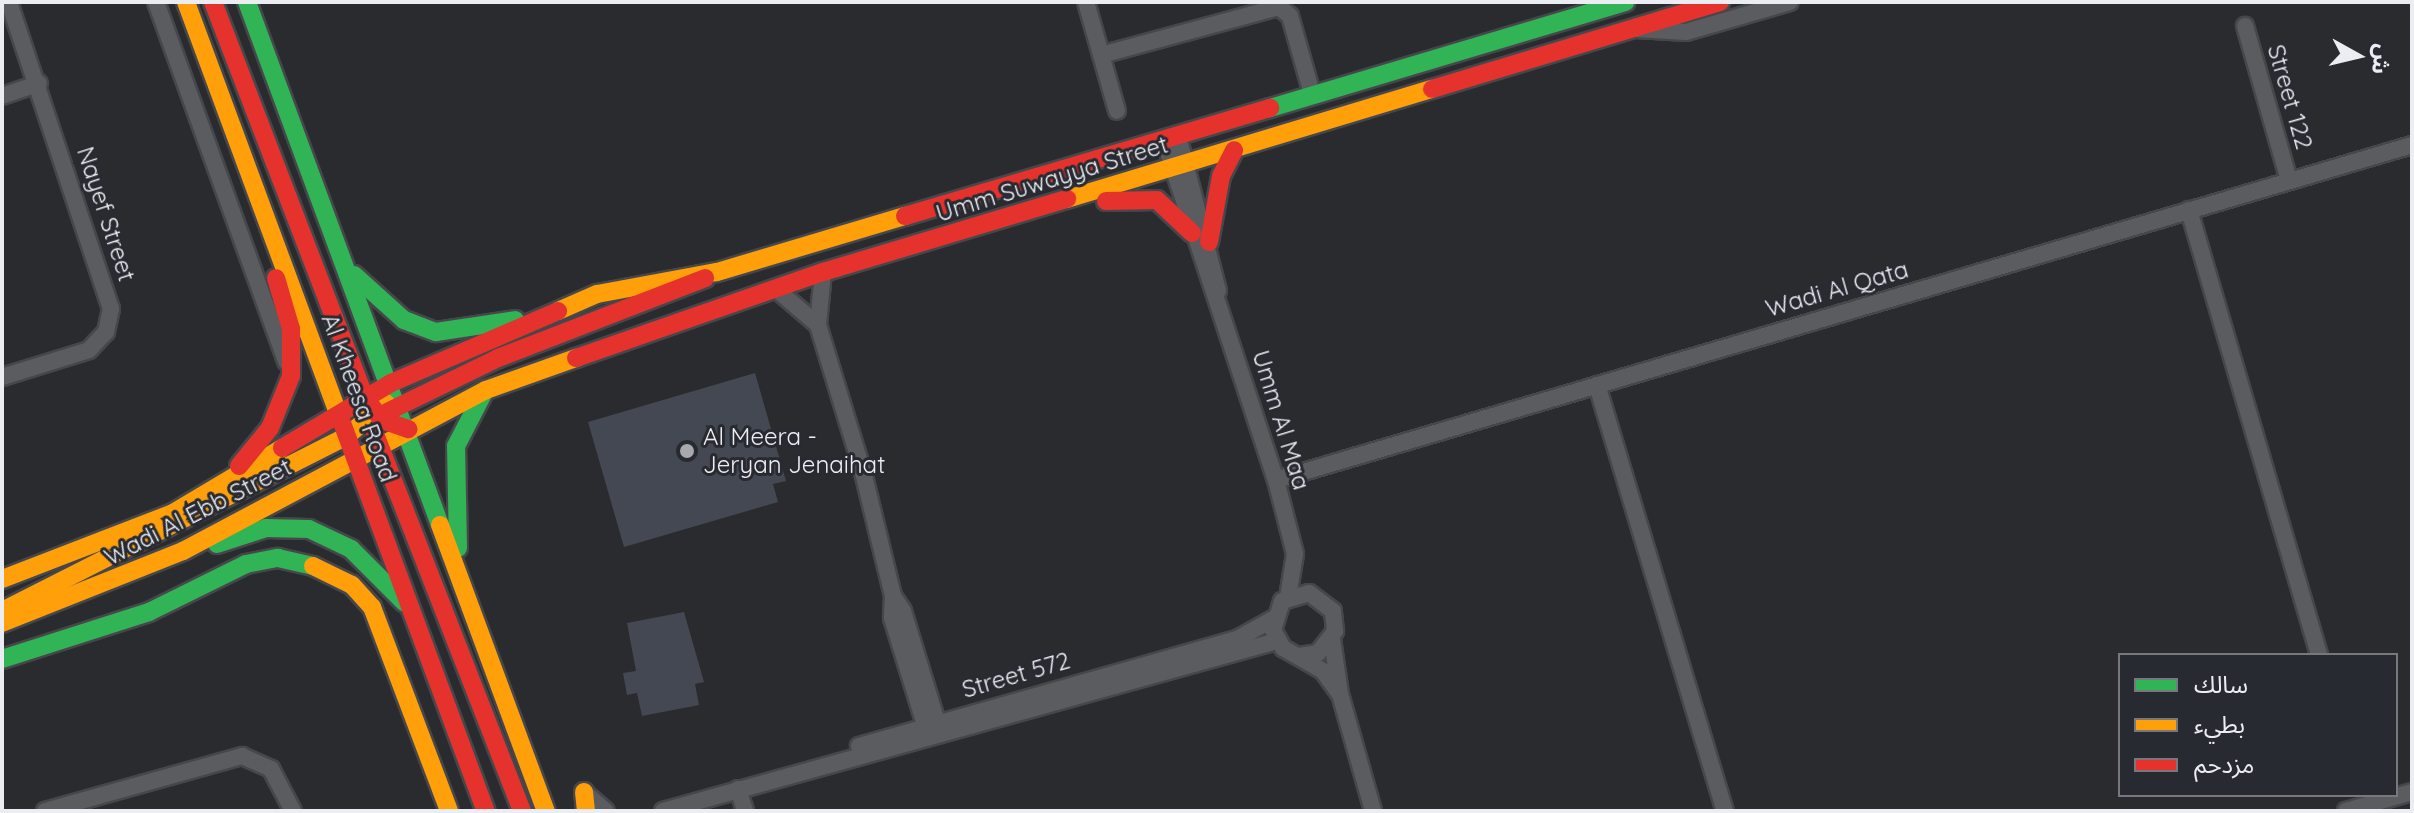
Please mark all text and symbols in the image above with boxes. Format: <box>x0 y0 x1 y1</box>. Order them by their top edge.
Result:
north arrow <box>2318 16 2398 96</box>
street label: Street 122 <box>2261 41 2319 153</box>
text: ش <box>2366 42 2398 76</box>
street label: Umm Suwayya Street <box>932 130 1172 228</box>
street label: Nayef Street <box>71 143 141 285</box>
street label: Wadi Al Qata <box>1762 255 1912 323</box>
street label: Al Kheesa Road <box>315 310 403 486</box>
street label: Umm Al Maa <box>1246 347 1316 493</box>
place label: Al Meera - Jeryan Jenaihat <box>703 423 885 479</box>
marker: Al Meera - Jeryan Jenaihat <box>678 442 696 460</box>
street label: Wadi Al Ebb Street <box>100 452 296 572</box>
street label: Street 572 <box>959 646 1073 704</box>
legend <box>2118 653 2398 797</box>
text: سالك <box>2194 669 2248 699</box>
text: بطيء <box>2194 709 2245 739</box>
text: مزدحم <box>2194 749 2254 779</box>

